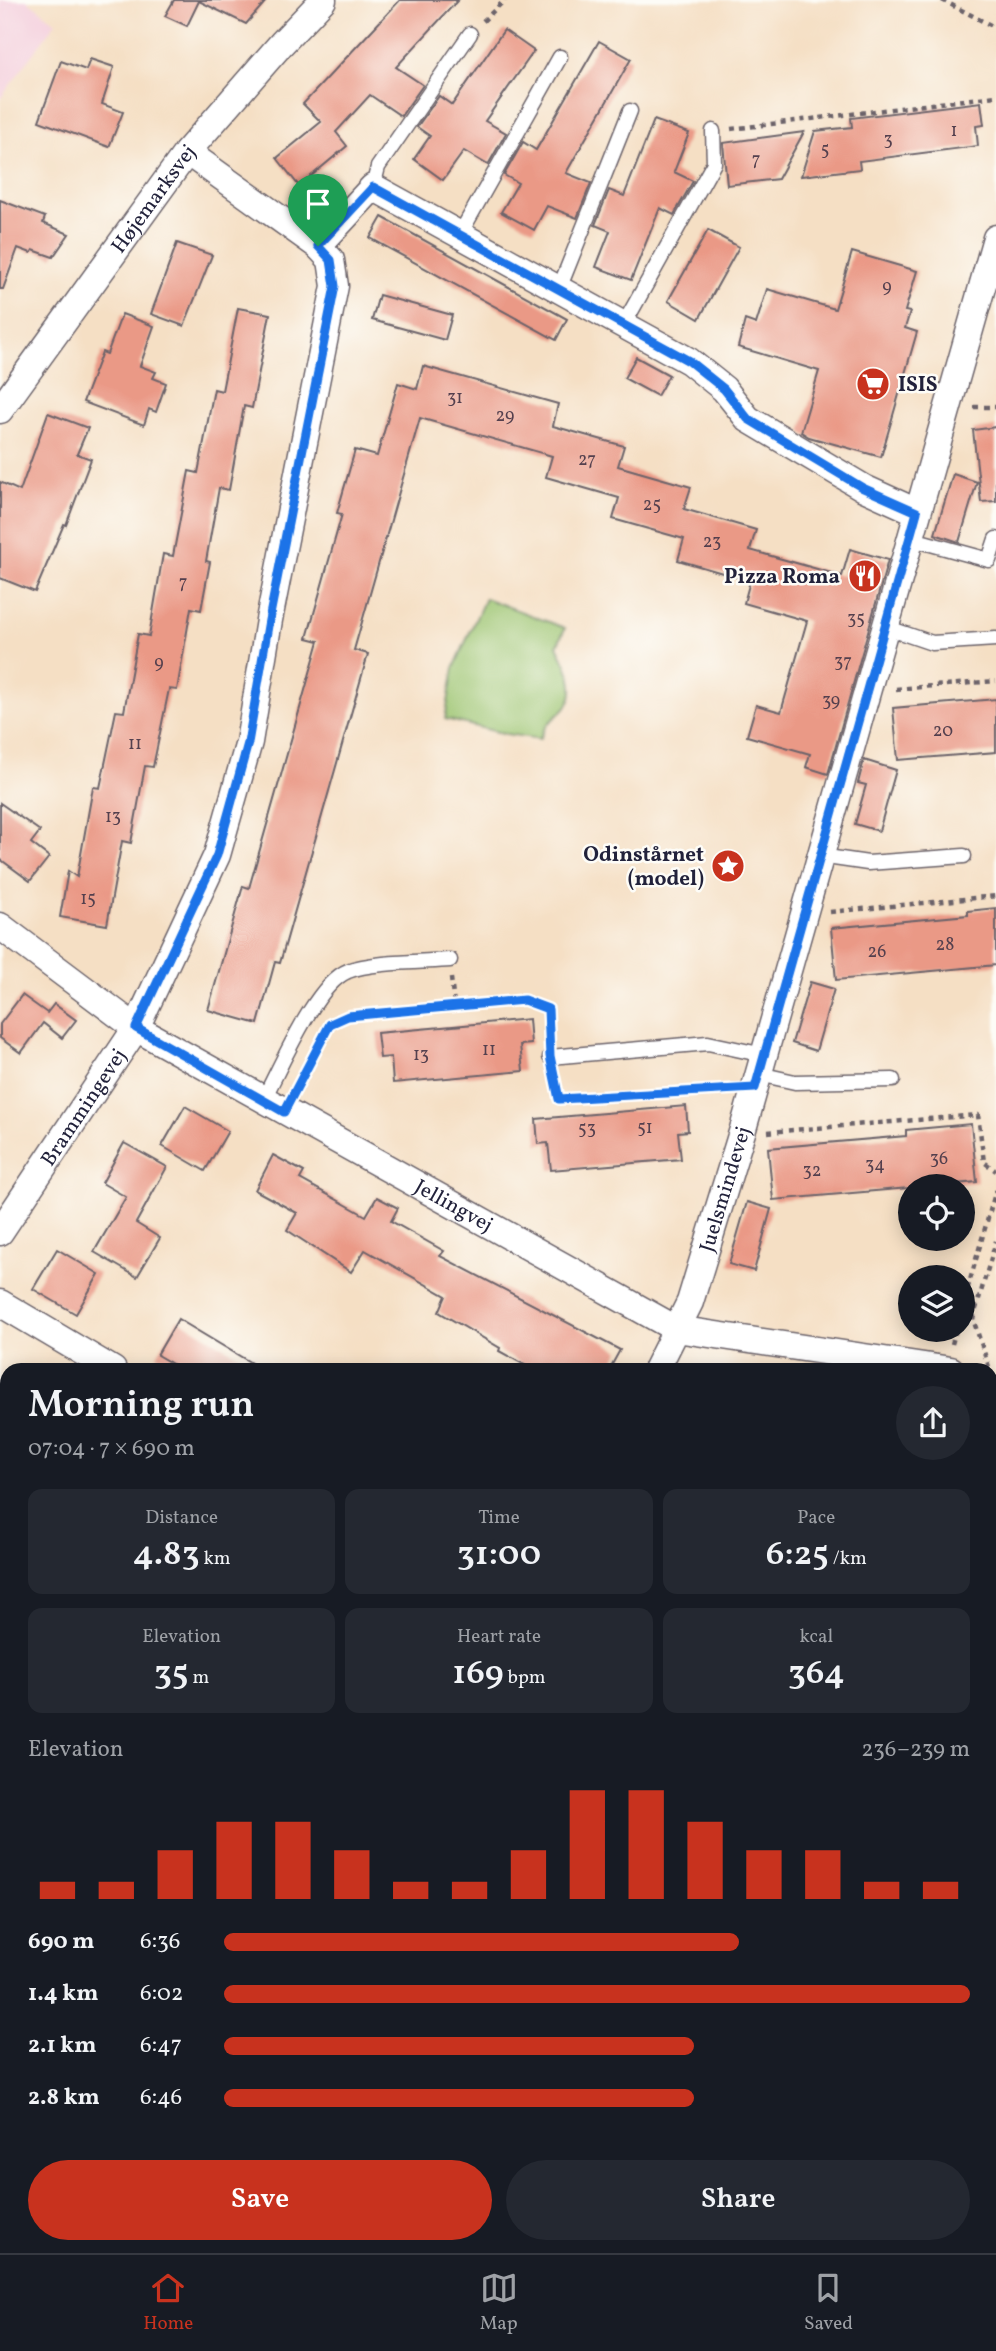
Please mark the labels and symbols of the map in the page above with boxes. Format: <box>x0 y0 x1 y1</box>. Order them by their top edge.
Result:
house number: 1 <box>951 119 957 144</box>
house number: 3 <box>883 128 893 153</box>
house number: 5 <box>821 138 829 163</box>
street label: Højemarksvej <box>105 139 203 260</box>
house number: 7 <box>752 148 760 173</box>
pin <box>288 174 348 246</box>
house number: 9 <box>882 275 892 300</box>
supermarket icon: ISIS <box>854 365 892 403</box>
place label: ISIS <box>898 371 937 400</box>
house number: 31 <box>447 386 463 411</box>
house number: 29 <box>496 404 514 429</box>
house number: 27 <box>578 448 596 473</box>
house number: 25 <box>643 493 661 518</box>
house number: 23 <box>703 530 721 555</box>
restaurant icon: Pizza Roma <box>846 557 884 595</box>
place label: Pizza Roma <box>724 563 840 592</box>
house number: 7 <box>179 571 187 596</box>
house number: 35 <box>847 607 865 632</box>
house number: 37 <box>834 650 852 675</box>
house number: 9 <box>154 651 164 676</box>
house number: 39 <box>822 689 840 714</box>
house number: 20 <box>933 719 953 744</box>
house number: 11 <box>128 732 142 757</box>
house number: 13 <box>105 805 121 830</box>
place label: Odinstårnet (model) <box>583 841 704 894</box>
place icon: Odinstårnet (model) <box>709 847 747 885</box>
house number: 15 <box>80 887 96 912</box>
house number: 28 <box>936 933 954 958</box>
house number: 26 <box>868 940 886 965</box>
house number: 11 <box>482 1038 496 1063</box>
house number: 13 <box>413 1043 429 1068</box>
street label: Brammingevej <box>35 1044 134 1173</box>
house number: 51 <box>637 1116 653 1141</box>
house number: 53 <box>578 1117 596 1142</box>
street label: Juelsmindevej <box>693 1123 759 1256</box>
house number: 36 <box>930 1147 948 1172</box>
house number: 34 <box>865 1153 885 1178</box>
house number: 32 <box>803 1159 821 1184</box>
street label: Jellingvej <box>409 1173 498 1240</box>

